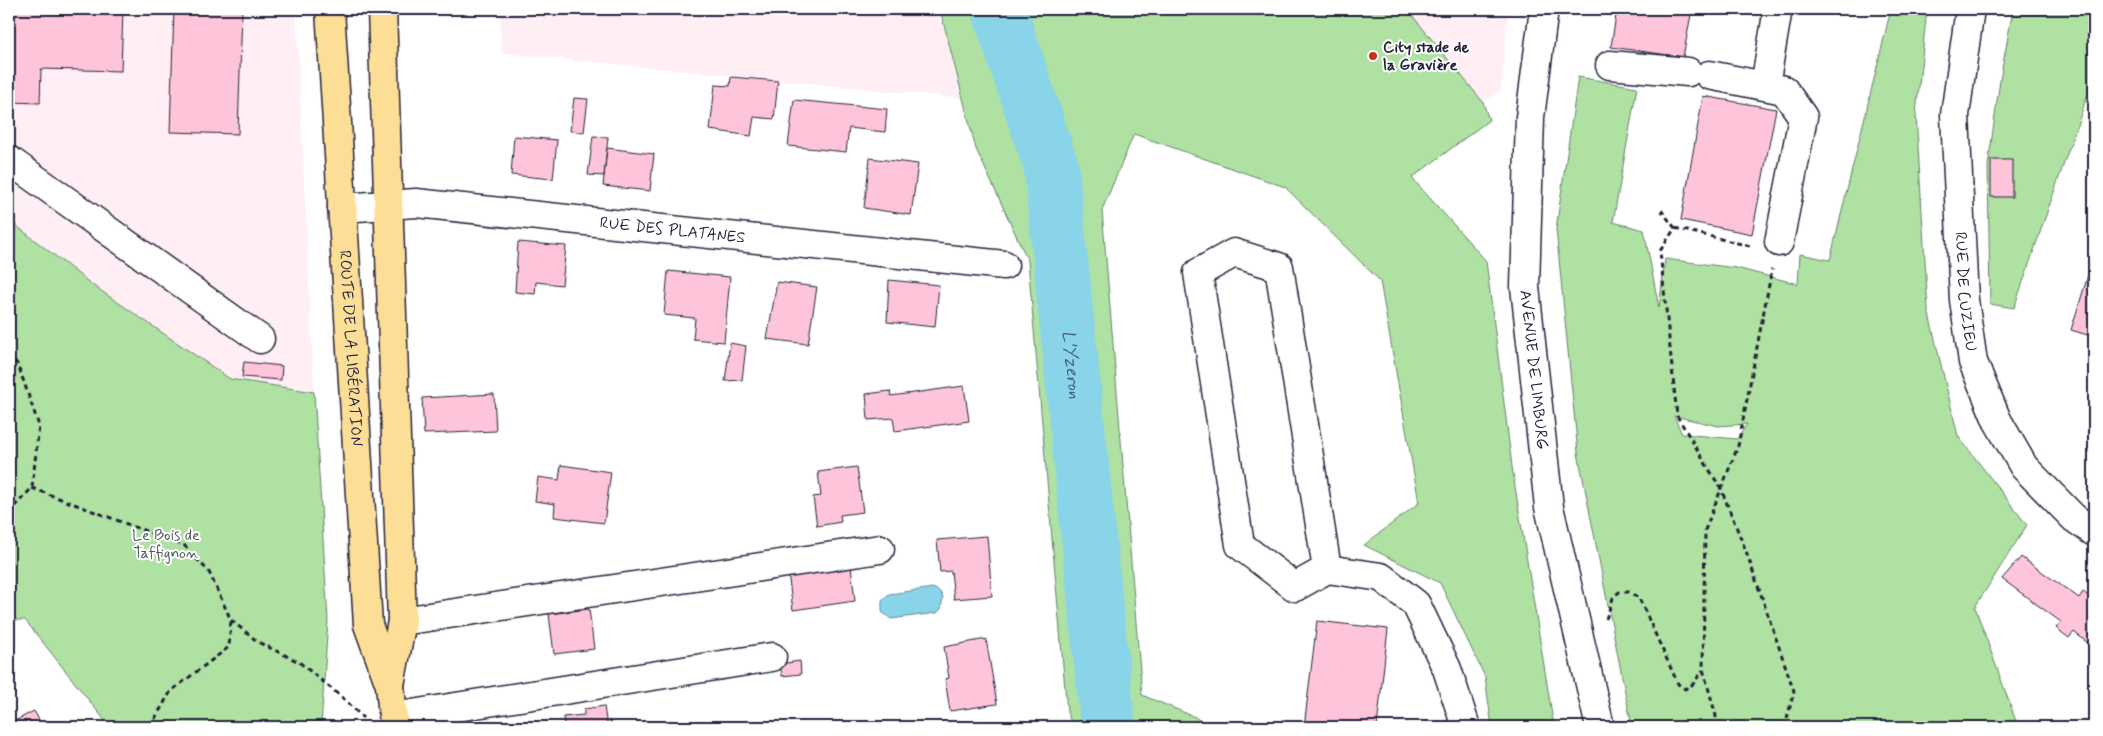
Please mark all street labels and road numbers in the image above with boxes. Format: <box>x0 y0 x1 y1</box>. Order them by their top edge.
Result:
street label: RUE DES PLATANES <box>599 212 746 248</box>
street label: RUE DE CUZIEU <box>1950 231 1982 353</box>
street label: ROUTE DE LA LIBÉRATION <box>334 250 368 448</box>
street label: AVENUE DE LIMBURG <box>1515 289 1553 450</box>

